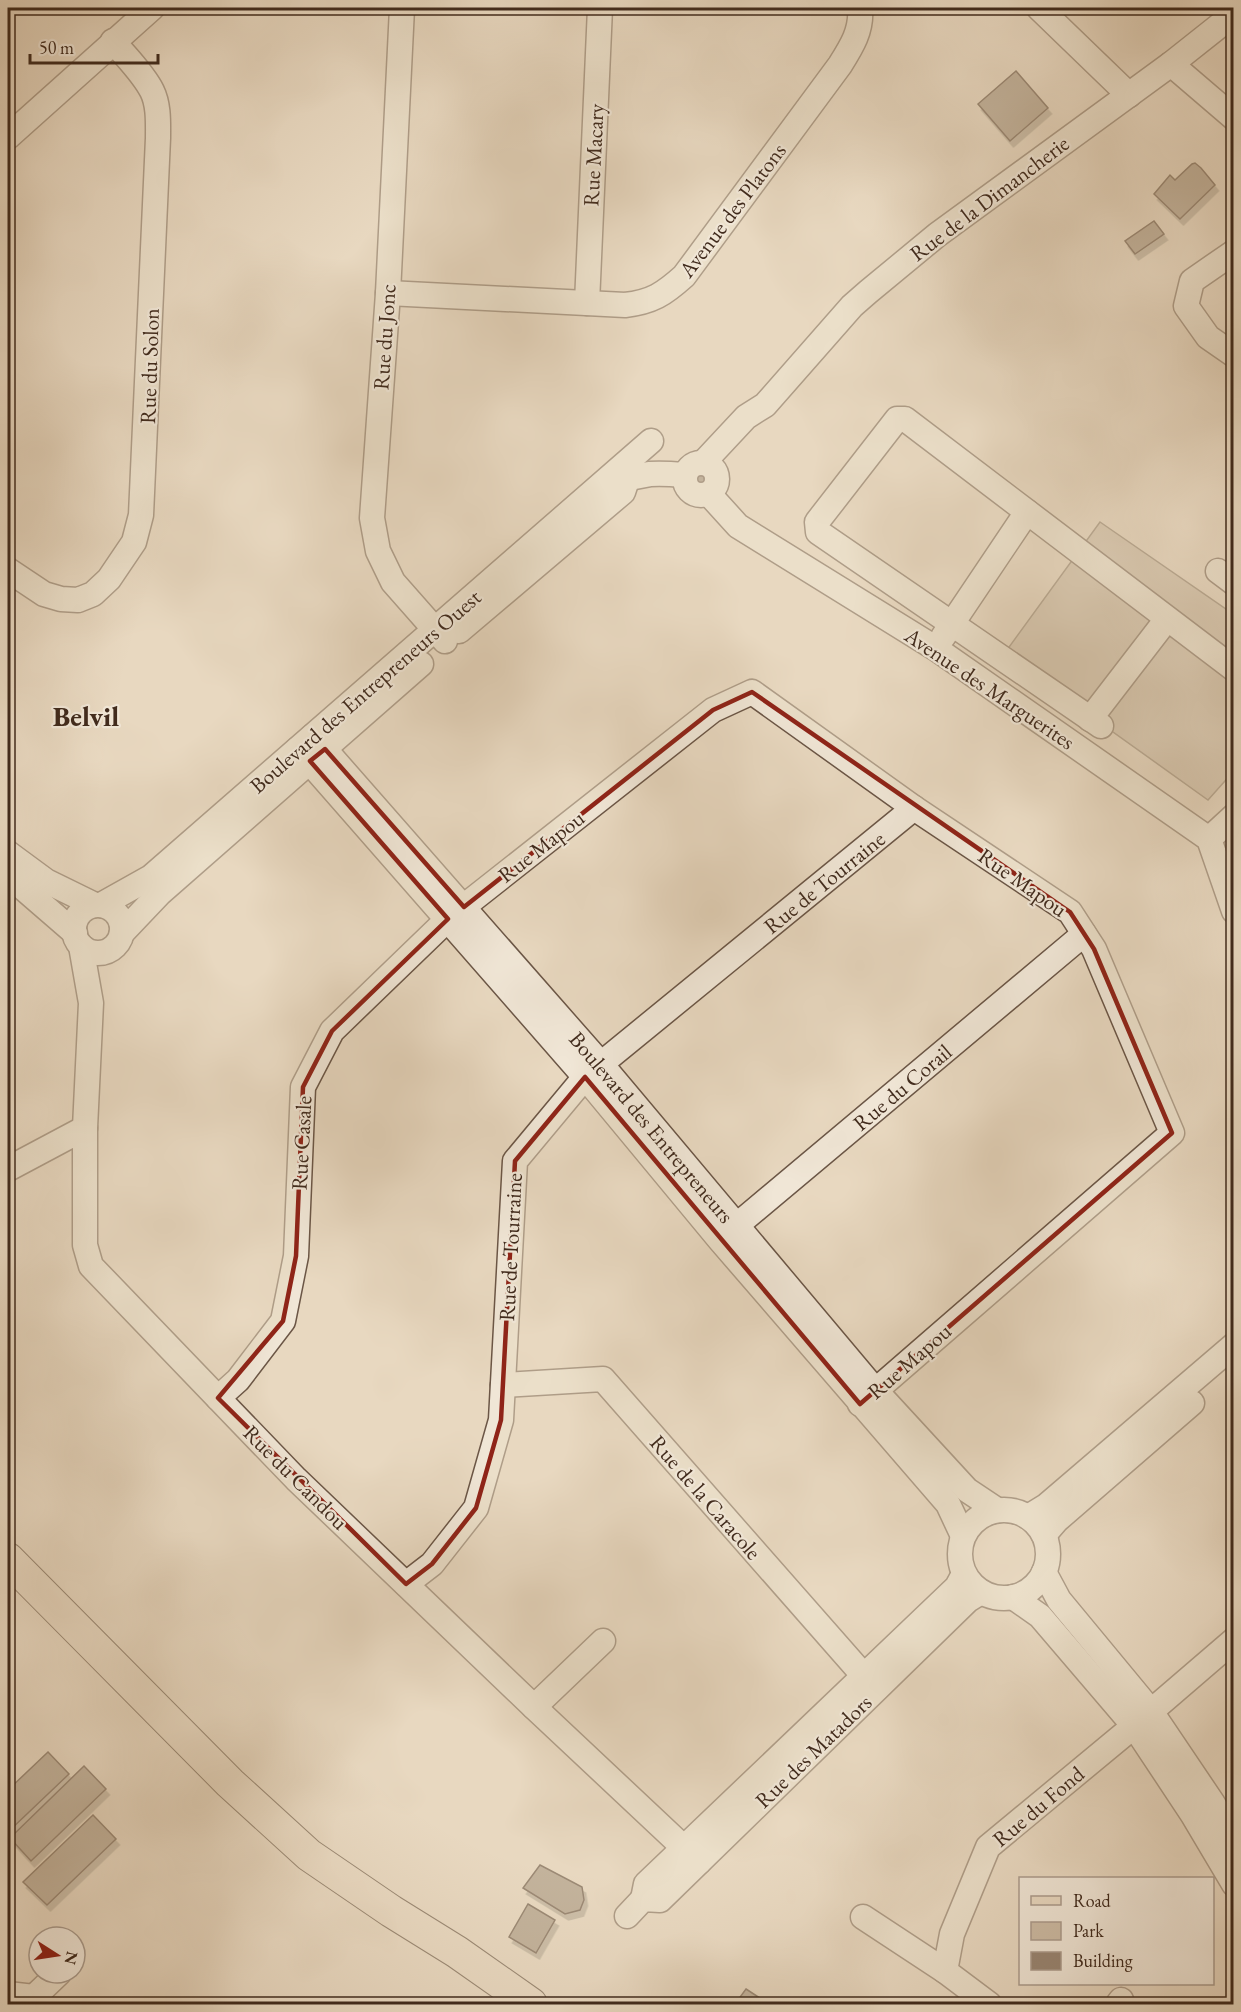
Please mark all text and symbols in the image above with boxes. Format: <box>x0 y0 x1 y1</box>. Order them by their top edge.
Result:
scale bar <box>30 27 158 65</box>
text: 50 m <box>39 36 74 59</box>
street label: Rue Macary <box>576 103 611 207</box>
street label: Rue de la Dimancherie <box>904 129 1075 268</box>
street label: Avenue des Platons <box>672 137 793 284</box>
street label: Rue du Jonc <box>366 283 403 391</box>
street label: Rue du Solon <box>133 307 166 424</box>
street label: Boulevard des Entrepreneurs Ouest <box>244 583 487 800</box>
street label: Avenue des Marguerites <box>898 620 1080 756</box>
district label: Belvil <box>53 698 119 734</box>
street label: Rue Mapou <box>492 803 591 889</box>
street label: Rue de Tourraine <box>758 824 891 940</box>
street label: Rue Mapou <box>972 841 1073 924</box>
street label: Boulevard des Entrepreneurs <box>563 1025 740 1229</box>
street label: Rue du Corail <box>847 1037 958 1137</box>
street label: Rue Casale <box>285 1095 318 1191</box>
street label: Rue de Tourraine <box>492 1172 529 1322</box>
street label: Rue Mapou <box>861 1317 958 1406</box>
street label: Rue du Candou <box>237 1419 355 1536</box>
street label: Rue de la Caracole <box>643 1429 768 1566</box>
street label: Rue des Matadors <box>749 1688 878 1815</box>
street label: Rue du Fond <box>986 1759 1091 1853</box>
legend <box>1019 1877 1214 1985</box>
text: Road <box>1073 1889 1112 1912</box>
text: Park <box>1073 1919 1104 1942</box>
north arrow <box>27 1925 87 1985</box>
text: N <box>60 1949 83 1967</box>
text: Building <box>1073 1949 1133 1972</box>

